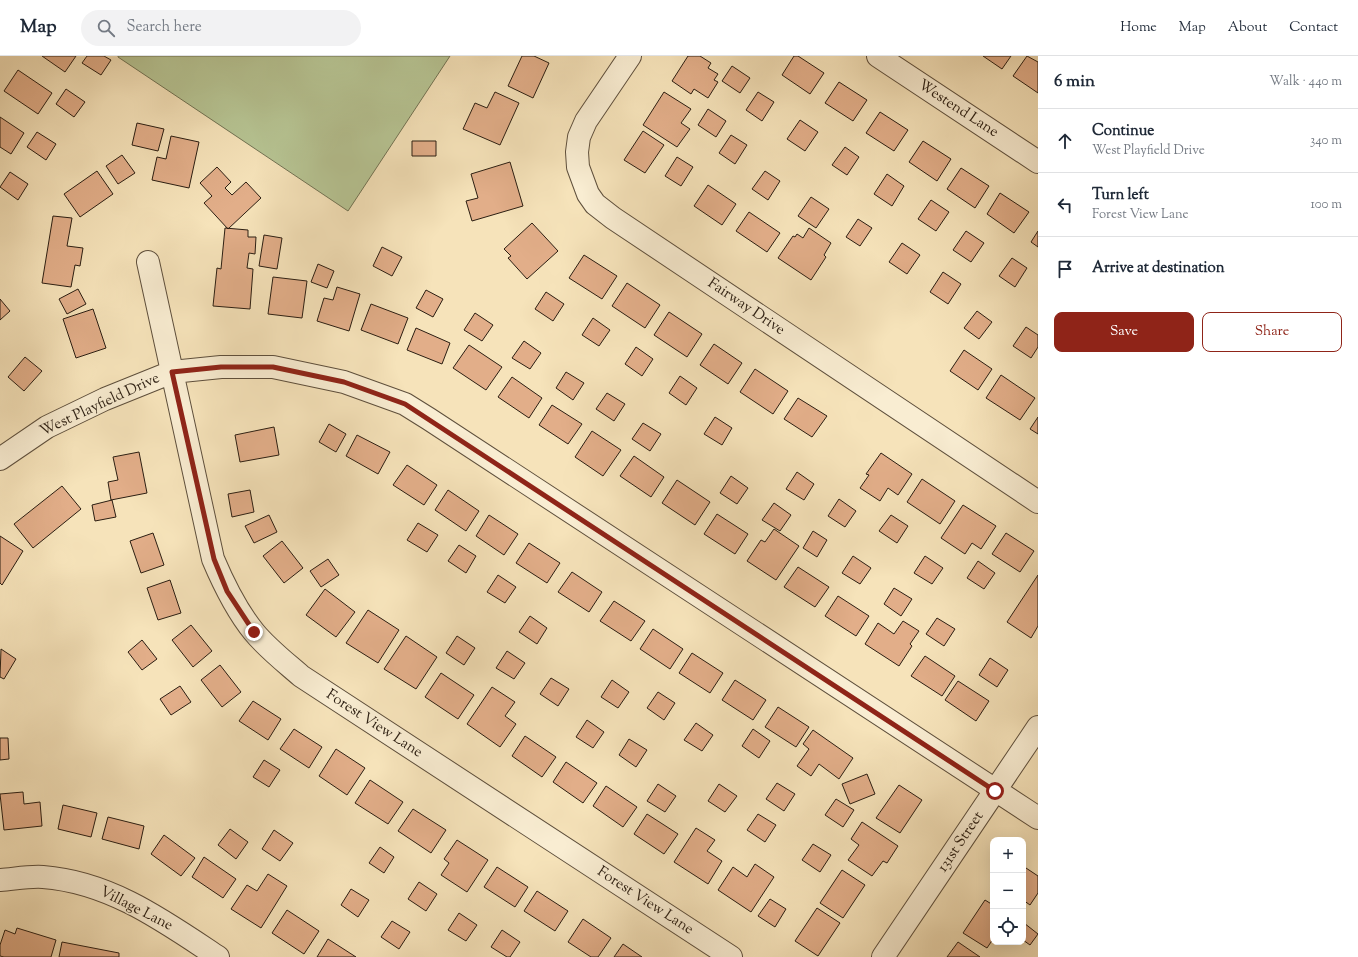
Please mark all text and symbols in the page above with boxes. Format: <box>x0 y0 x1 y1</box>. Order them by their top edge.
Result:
search box <box>81 10 361 46</box>
text: Map <box>20 14 57 41</box>
icon: search <box>95 17 117 39</box>
text: Search here <box>127 17 202 38</box>
text: Home <box>1120 18 1157 38</box>
text: Map <box>1179 18 1206 38</box>
text: About <box>1228 18 1267 38</box>
text: Contact <box>1289 18 1338 38</box>
text: 6 min <box>1054 70 1095 94</box>
text: Walk · 440 m <box>1269 73 1342 91</box>
street label: Westend Lane <box>914 75 1002 143</box>
text: Continue <box>1092 121 1154 142</box>
icon: ahead <box>1054 130 1076 152</box>
text: 340 m <box>1310 132 1342 150</box>
text: West Playfield Drive <box>1092 142 1205 160</box>
text: Turn left <box>1092 185 1149 206</box>
icon: left <box>1054 194 1076 216</box>
text: 100 m <box>1310 196 1342 214</box>
text: Forest View Lane <box>1092 206 1189 224</box>
icon: arrive <box>1054 258 1076 280</box>
text: Arrive at destination <box>1092 258 1225 279</box>
street label: Fairway Drive <box>703 273 789 341</box>
button: Save <box>1054 312 1194 352</box>
button: Share <box>1202 312 1342 352</box>
street label: West Playfield Drive <box>37 368 163 442</box>
route end <box>245 623 263 641</box>
street label: Forest View Lane <box>322 685 426 763</box>
route start <box>986 782 1004 800</box>
street label: 131st Street <box>933 807 989 877</box>
map controls <box>990 837 1026 945</box>
button: + <box>990 837 1026 873</box>
street label: Forest View Lane <box>593 862 697 940</box>
button: − <box>990 873 1026 909</box>
street label: Village Lane <box>96 882 176 936</box>
button: locate <box>990 909 1026 945</box>

